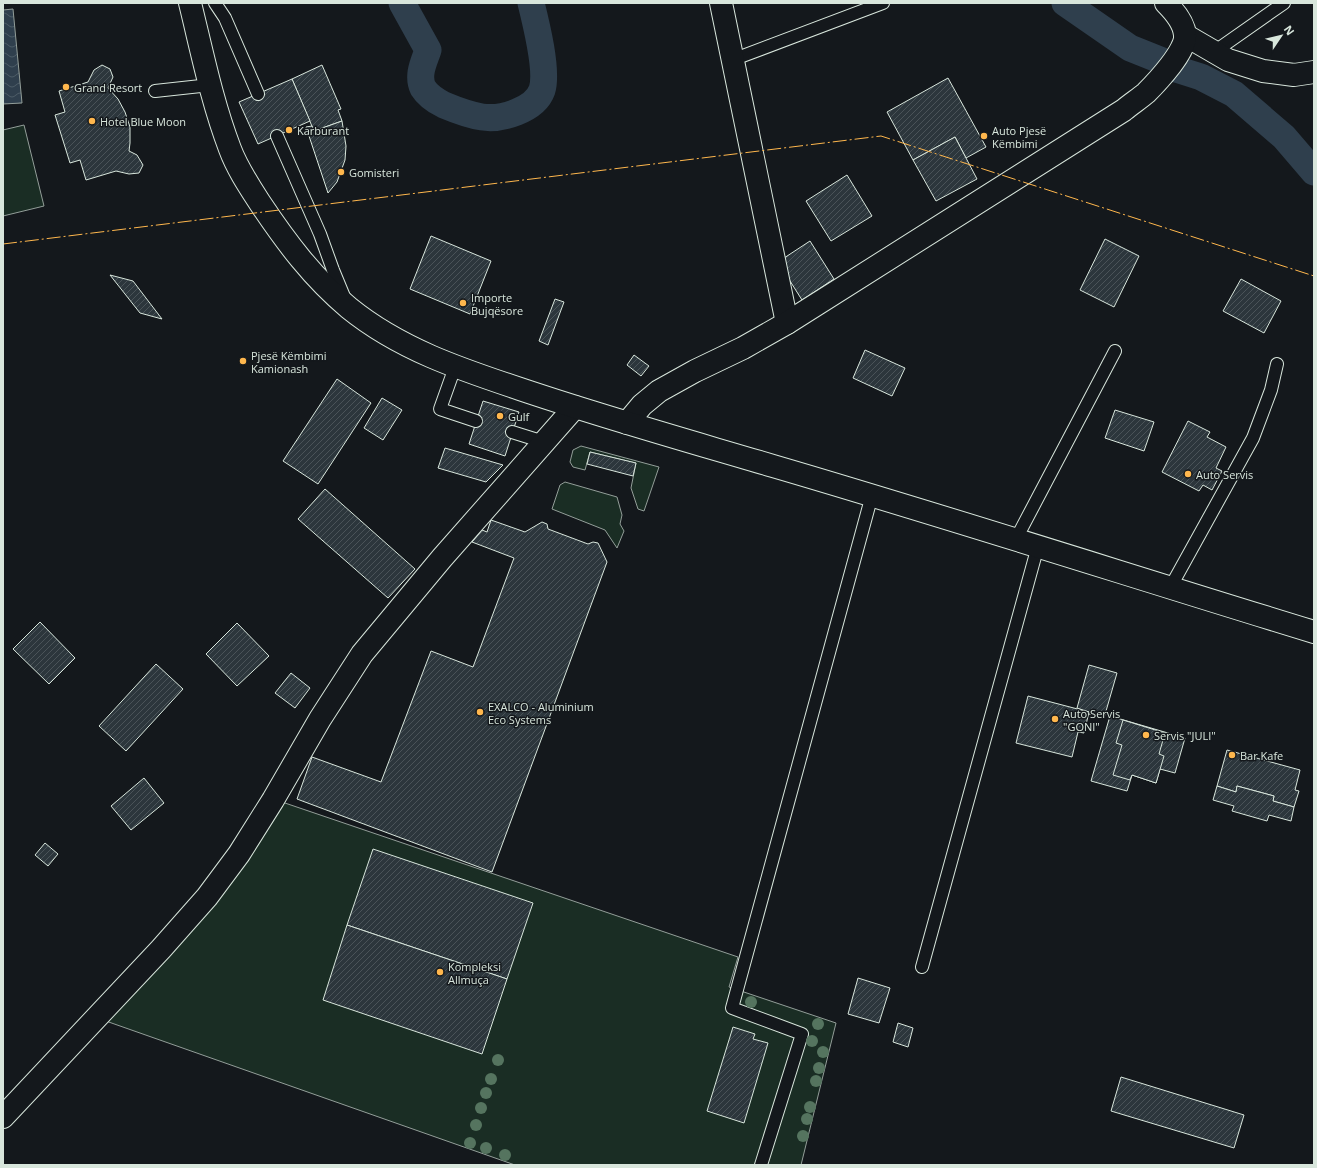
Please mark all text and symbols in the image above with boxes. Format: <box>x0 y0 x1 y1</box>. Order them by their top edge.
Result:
north arrow <box>1261 16 1301 56</box>
text: N <box>1281 22 1298 38</box>
place label: Grand Resort <box>74 80 142 95</box>
marker: Grand Resort <box>61 82 71 92</box>
place label: Hotel Blue Moon <box>100 114 186 129</box>
marker: Hotel Blue Moon <box>87 116 97 126</box>
place label: Karburant <box>297 123 349 138</box>
place label: Auto Pjesë Këmbimi <box>992 123 1046 151</box>
marker: Karburant <box>284 125 294 135</box>
marker: Auto Pjesë Këmbimi <box>979 131 989 141</box>
place label: Gomisteri <box>349 165 399 180</box>
marker: Gomisteri <box>336 167 346 177</box>
place label: Importe Bujqësore <box>471 290 523 318</box>
marker: Importe Bujqësore <box>458 298 468 308</box>
place label: Pjesë Këmbimi Kamionash <box>251 348 326 376</box>
marker: Pjesë Këmbimi Kamionash <box>238 356 248 366</box>
place label: Gulf <box>508 409 531 424</box>
marker: Gulf <box>495 411 505 421</box>
place label: Auto Servis <box>1196 467 1253 482</box>
marker: Auto Servis <box>1183 469 1193 479</box>
place label: EXALCO - Aluminium Eco Systems <box>488 699 594 727</box>
place label: Auto Servis "GONI" <box>1063 706 1120 734</box>
marker: EXALCO - Aluminium Eco Systems <box>475 707 485 717</box>
marker: Auto Servis "GONI" <box>1050 714 1060 724</box>
place label: Servis "JULI" <box>1154 728 1216 743</box>
marker: Servis "JULI" <box>1141 730 1151 740</box>
place label: Bar Kafe <box>1240 748 1283 763</box>
marker: Bar Kafe <box>1227 750 1237 760</box>
place label: Kompleksi Allmuça <box>448 959 501 987</box>
marker: Kompleksi Allmuça <box>435 967 445 977</box>

